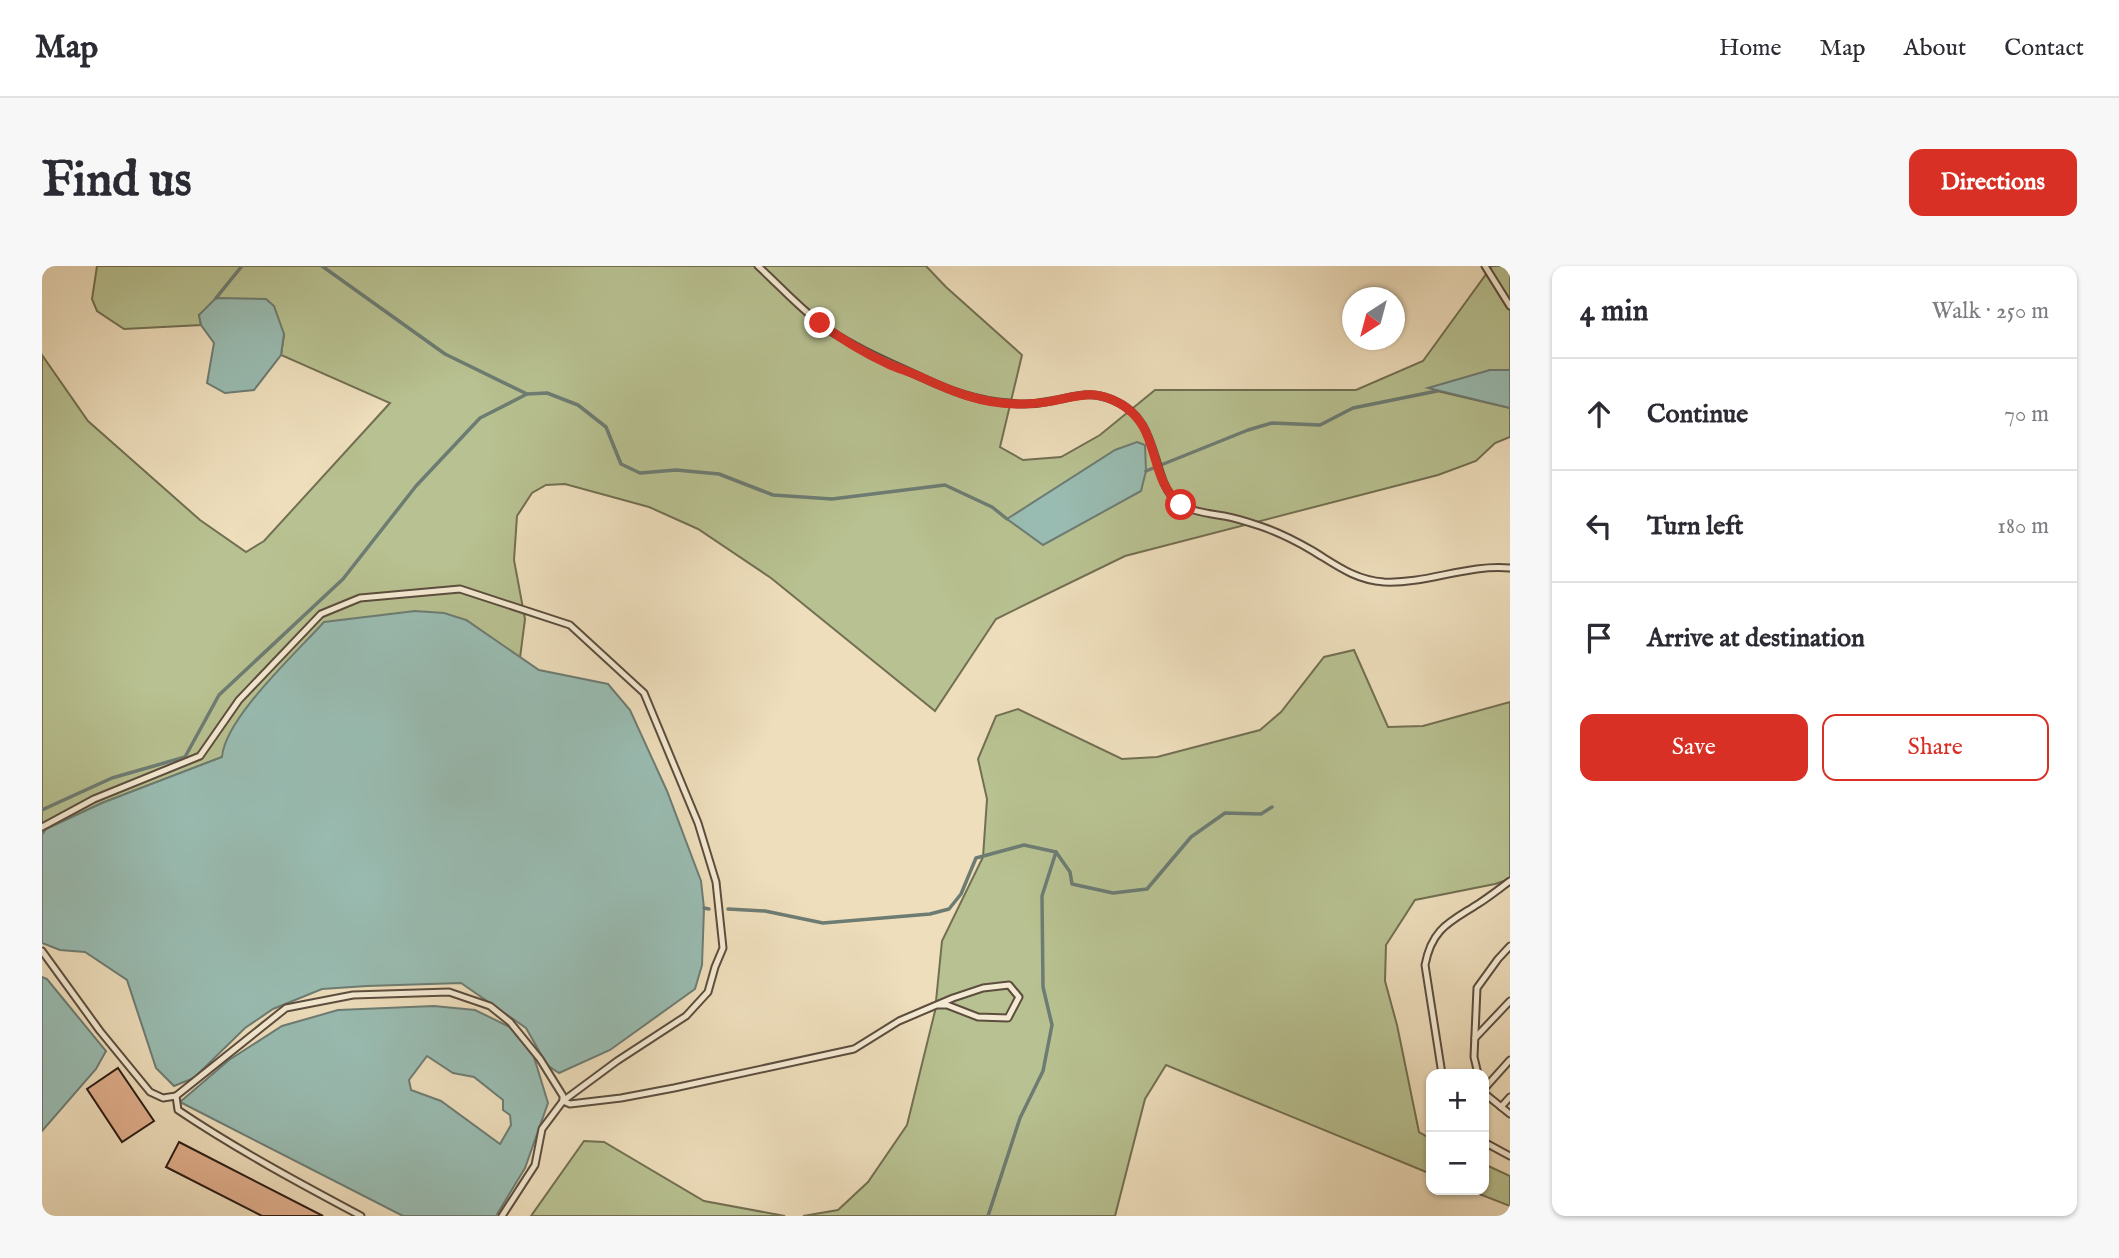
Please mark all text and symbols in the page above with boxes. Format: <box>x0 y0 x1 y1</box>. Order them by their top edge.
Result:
text: Map <box>35 27 98 69</box>
text: Home <box>1719 33 1782 64</box>
text: Map <box>1820 33 1866 64</box>
text: About <box>1904 33 1966 64</box>
text: Contact <box>2004 33 2084 64</box>
button: Directions <box>1909 149 2077 216</box>
text: Find us <box>42 151 192 213</box>
north arrow <box>1342 287 1405 350</box>
text: 4 min <box>1580 293 1648 331</box>
text: Walk · 250 m <box>1932 297 2049 326</box>
route end <box>804 307 835 338</box>
icon: ahead <box>1580 395 1618 433</box>
text: Continue <box>1647 398 1748 431</box>
text: 70 m <box>2004 400 2049 429</box>
route start <box>1165 489 1196 520</box>
icon: left <box>1580 507 1618 545</box>
text: Turn left <box>1647 510 1744 543</box>
text: 180 m <box>1997 512 2049 541</box>
icon: arrive <box>1580 619 1618 657</box>
text: Arrive at destination <box>1647 622 1865 655</box>
button: Save <box>1580 714 1808 781</box>
button: Share <box>1822 714 2049 781</box>
map controls <box>1426 1069 1489 1195</box>
button: + <box>1426 1069 1489 1132</box>
button: − <box>1426 1132 1489 1195</box>

